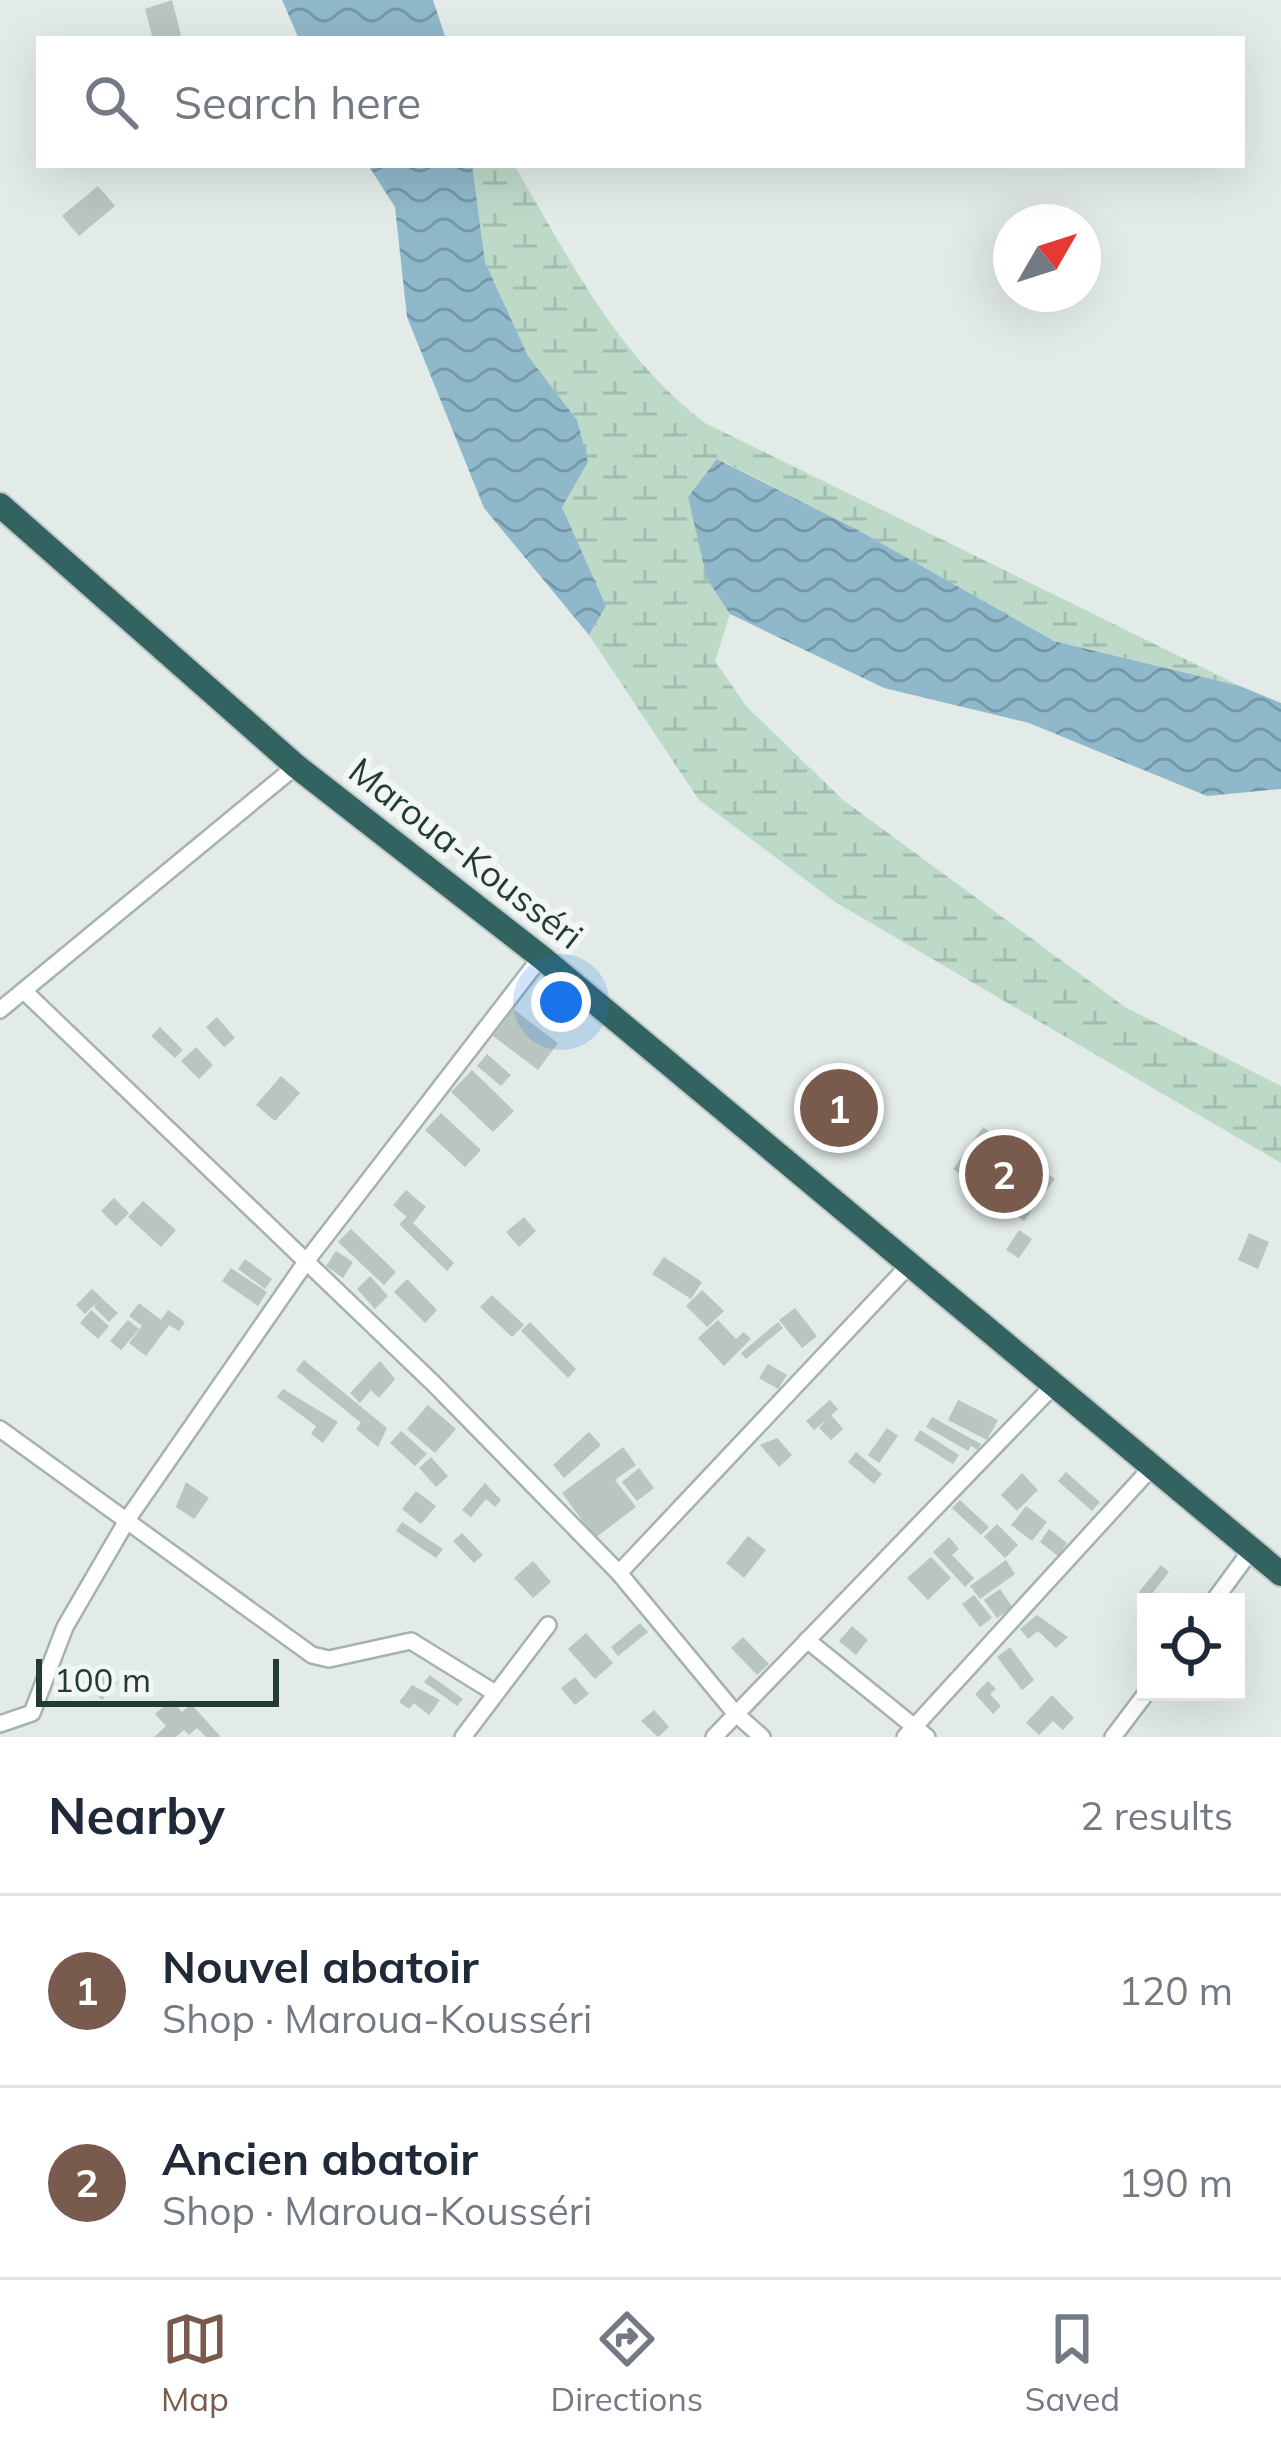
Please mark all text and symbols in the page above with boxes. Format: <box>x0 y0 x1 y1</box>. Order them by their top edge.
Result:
search box <box>36 36 1245 168</box>
icon: search <box>78 69 144 135</box>
text: Search here <box>174 74 421 130</box>
north arrow <box>993 204 1101 312</box>
street label: Maroua-Kousséri <box>340 747 592 958</box>
your location <box>531 972 591 1032</box>
pin: 1 <box>800 1063 878 1153</box>
pin: 2 <box>965 1129 1043 1219</box>
map controls <box>1137 1593 1245 1701</box>
button: locate <box>1137 1593 1245 1701</box>
scale bar <box>36 1653 279 1706</box>
text: 100 m <box>54 1659 151 1700</box>
text: Nearby <box>48 1783 225 1847</box>
text: 2 results <box>1080 1791 1233 1840</box>
text: Nouvel abatoir <box>162 1938 479 1994</box>
text: 1 <box>75 1966 99 2015</box>
text: 120 m <box>1118 1966 1233 2015</box>
text: Shop · Maroua-Kousséri <box>162 1994 592 2043</box>
text: Ancien abatoir <box>162 2130 478 2186</box>
text: 2 <box>75 2158 99 2207</box>
text: 190 m <box>1118 2158 1233 2207</box>
text: Shop · Maroua-Kousséri <box>162 2186 592 2235</box>
tab: Map <box>161 2306 229 2419</box>
tab: Directions <box>551 2306 703 2419</box>
tab: Saved <box>1025 2306 1120 2419</box>

